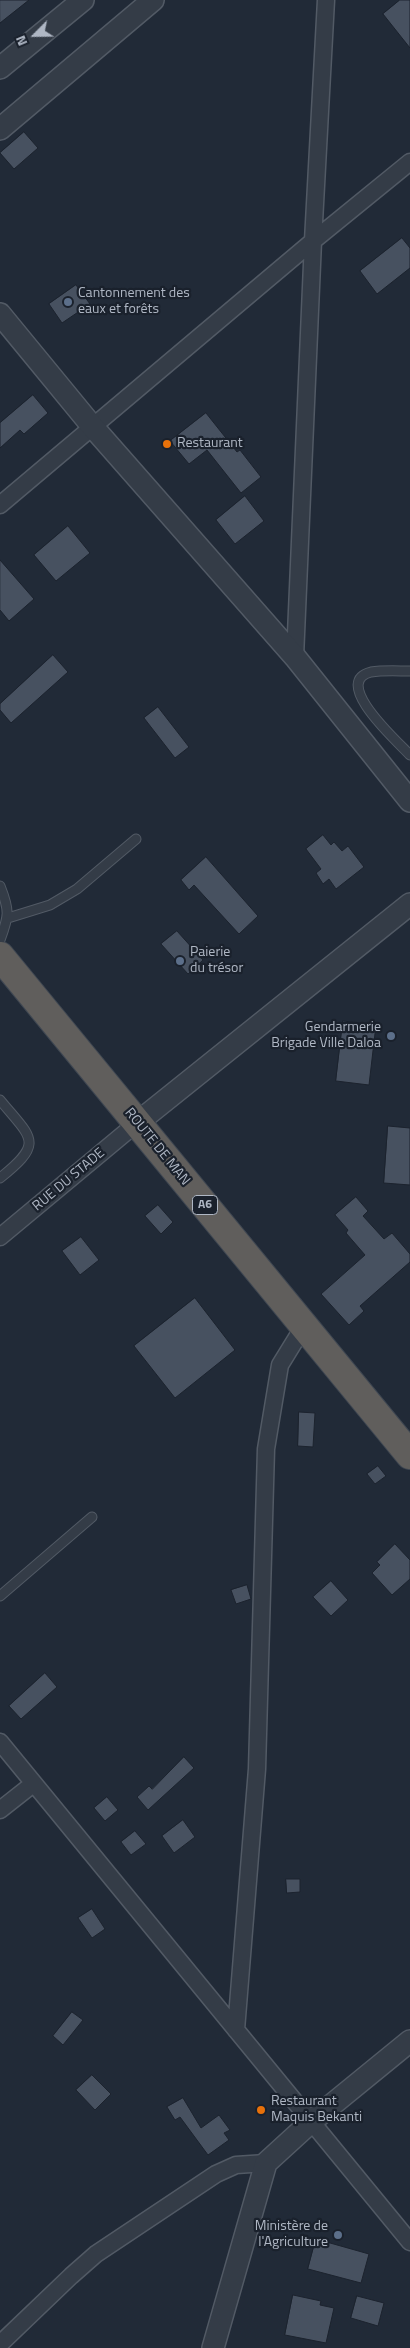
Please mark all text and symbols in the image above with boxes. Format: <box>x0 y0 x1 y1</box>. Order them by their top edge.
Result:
north arrow <box>10 10 60 60</box>
text: N <box>9 32 32 50</box>
place label: Cantonnement des eaux et forêts <box>78 286 190 318</box>
marker: Cantonnement des eaux et forêts <box>62 296 74 308</box>
place label: Restaurant <box>177 436 243 452</box>
marker: Restaurant <box>161 438 173 450</box>
place label: Paierie du trésor <box>190 945 243 978</box>
marker: Paierie du trésor <box>174 955 186 967</box>
place label: Gendarmerie Brigade Ville Daloa <box>271 1020 381 1052</box>
marker: Gendarmerie Brigade Ville Daloa <box>385 1030 397 1042</box>
street label: ROUTE DE MAN <box>121 1105 193 1189</box>
street label: RUE DU STADE <box>30 1145 108 1215</box>
road number: A6 <box>192 1196 218 1214</box>
place label: Restaurant Maquis Bekanti <box>271 2094 362 2126</box>
marker: Restaurant Maquis Bekanti <box>255 2104 267 2116</box>
place label: Ministère de l'Agriculture <box>255 2219 328 2252</box>
marker: Ministère de l'Agriculture <box>332 2229 344 2241</box>

